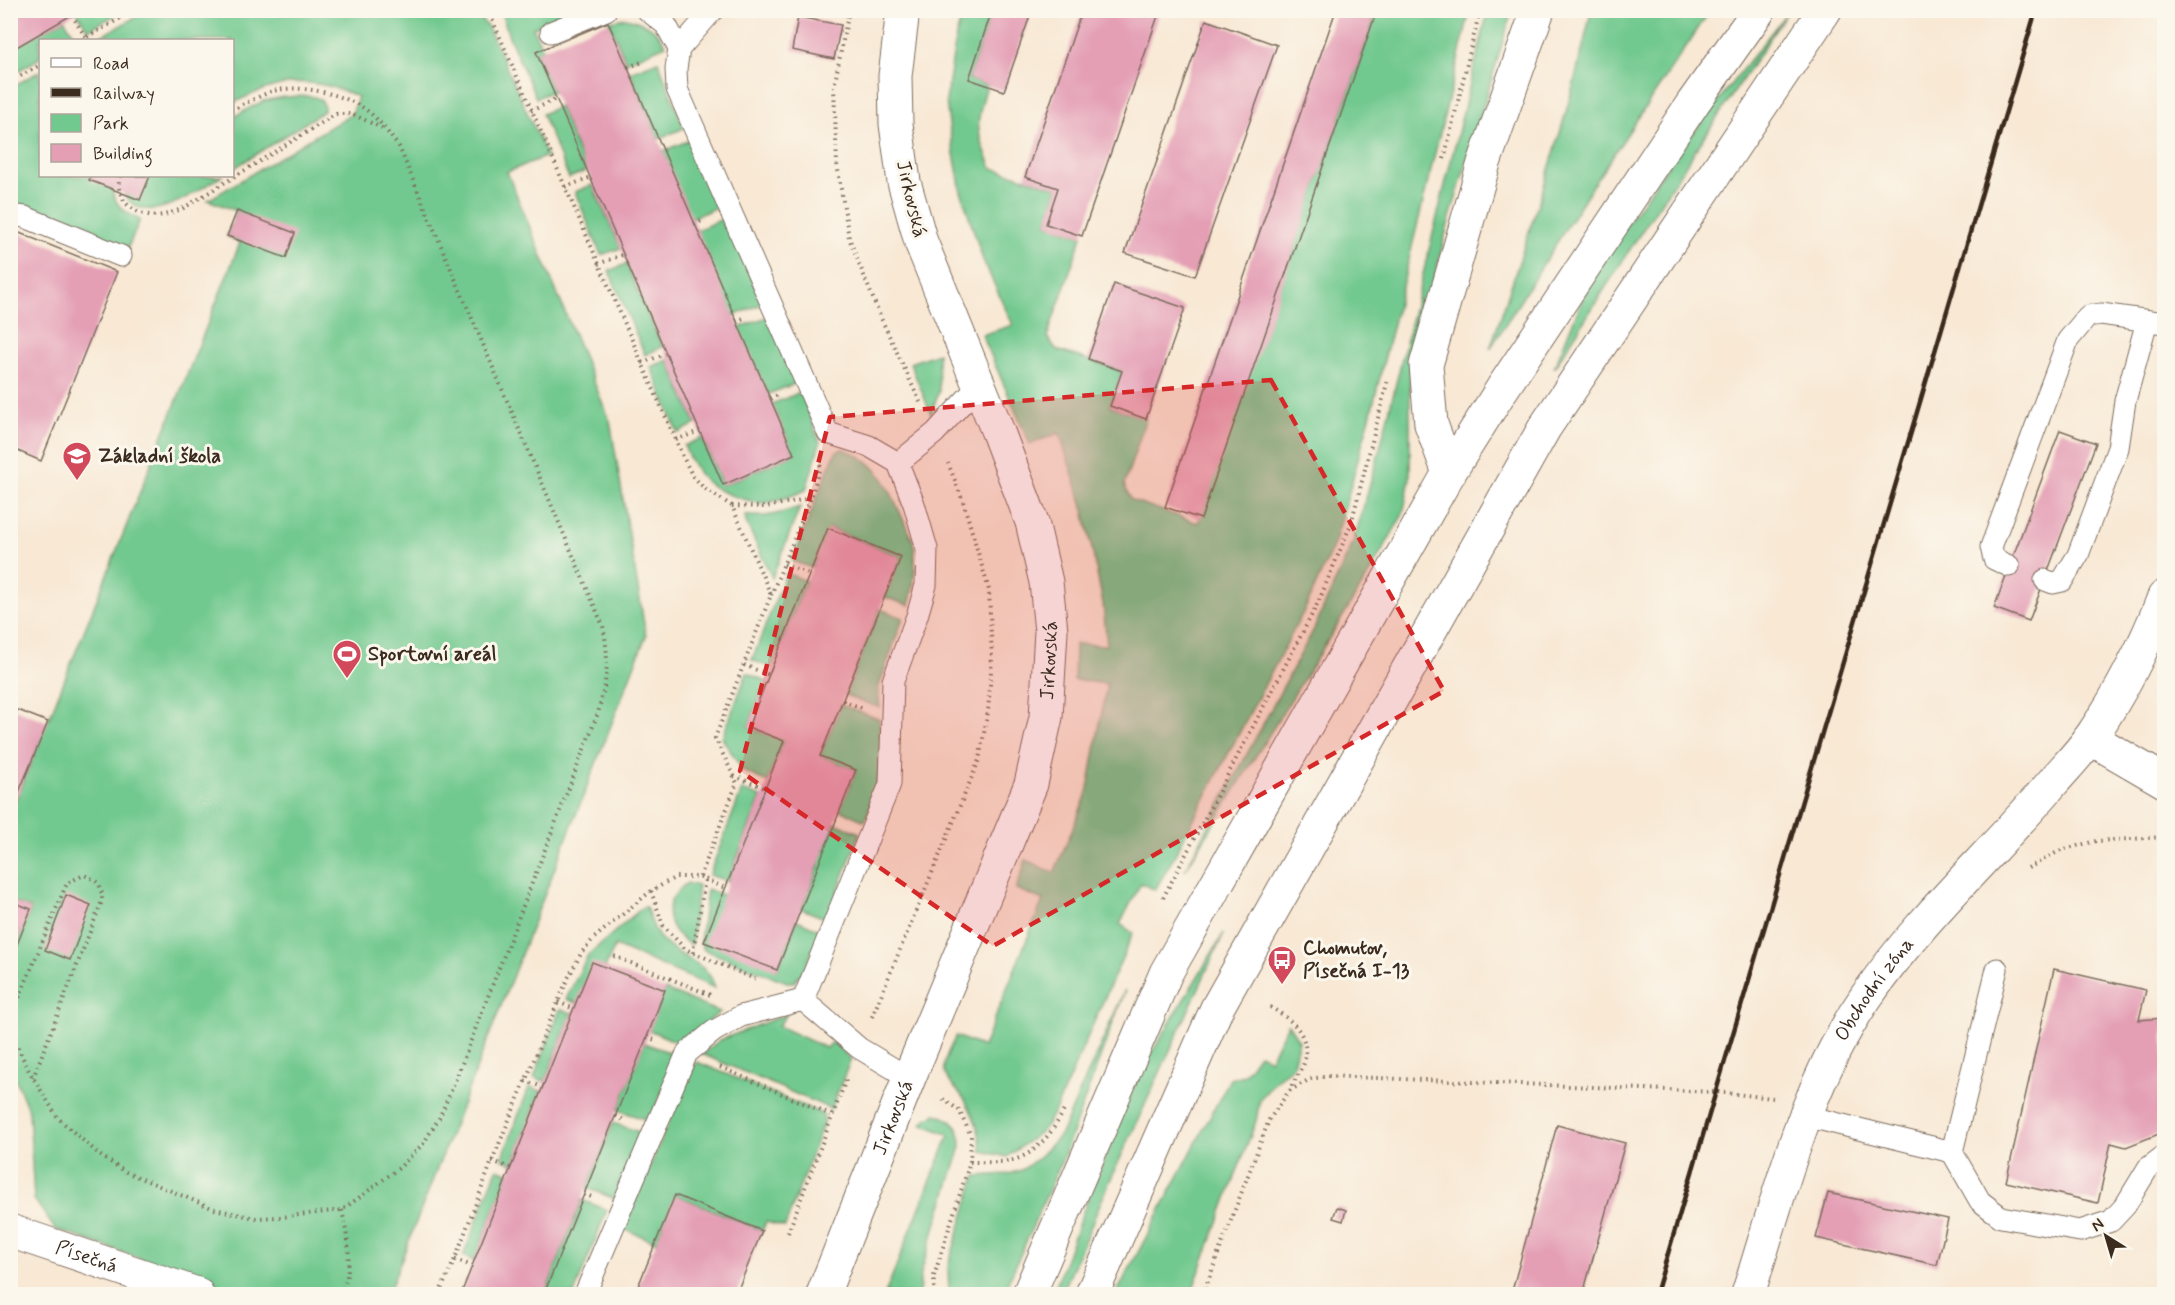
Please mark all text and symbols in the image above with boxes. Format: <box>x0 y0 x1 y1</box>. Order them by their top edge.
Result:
legend <box>39 39 234 177</box>
text: Road <box>93 52 129 76</box>
text: Railway <box>93 82 155 106</box>
text: Park <box>93 112 129 136</box>
text: Building <box>93 142 153 168</box>
street label: Jirkovská <box>889 158 933 240</box>
school or university icon: Základní škola <box>61 440 93 482</box>
place label: Základní škola <box>98 443 221 470</box>
street label: Jirkovská <box>1034 620 1064 701</box>
sports icon: Sportovní areál <box>331 638 363 680</box>
place label: Sportovní areál <box>368 641 496 668</box>
street label: Obchodní zóna <box>1828 931 1920 1046</box>
place label: Chomutov, Písečná I-13 <box>1303 935 1410 985</box>
bus stop icon: Chomutov, Písečná I-13 <box>1266 944 1298 986</box>
street label: Jirkovská <box>866 1076 920 1159</box>
north arrow <box>2076 1206 2136 1266</box>
text: N <box>2087 1214 2108 1237</box>
street label: Písečná <box>52 1234 121 1280</box>

